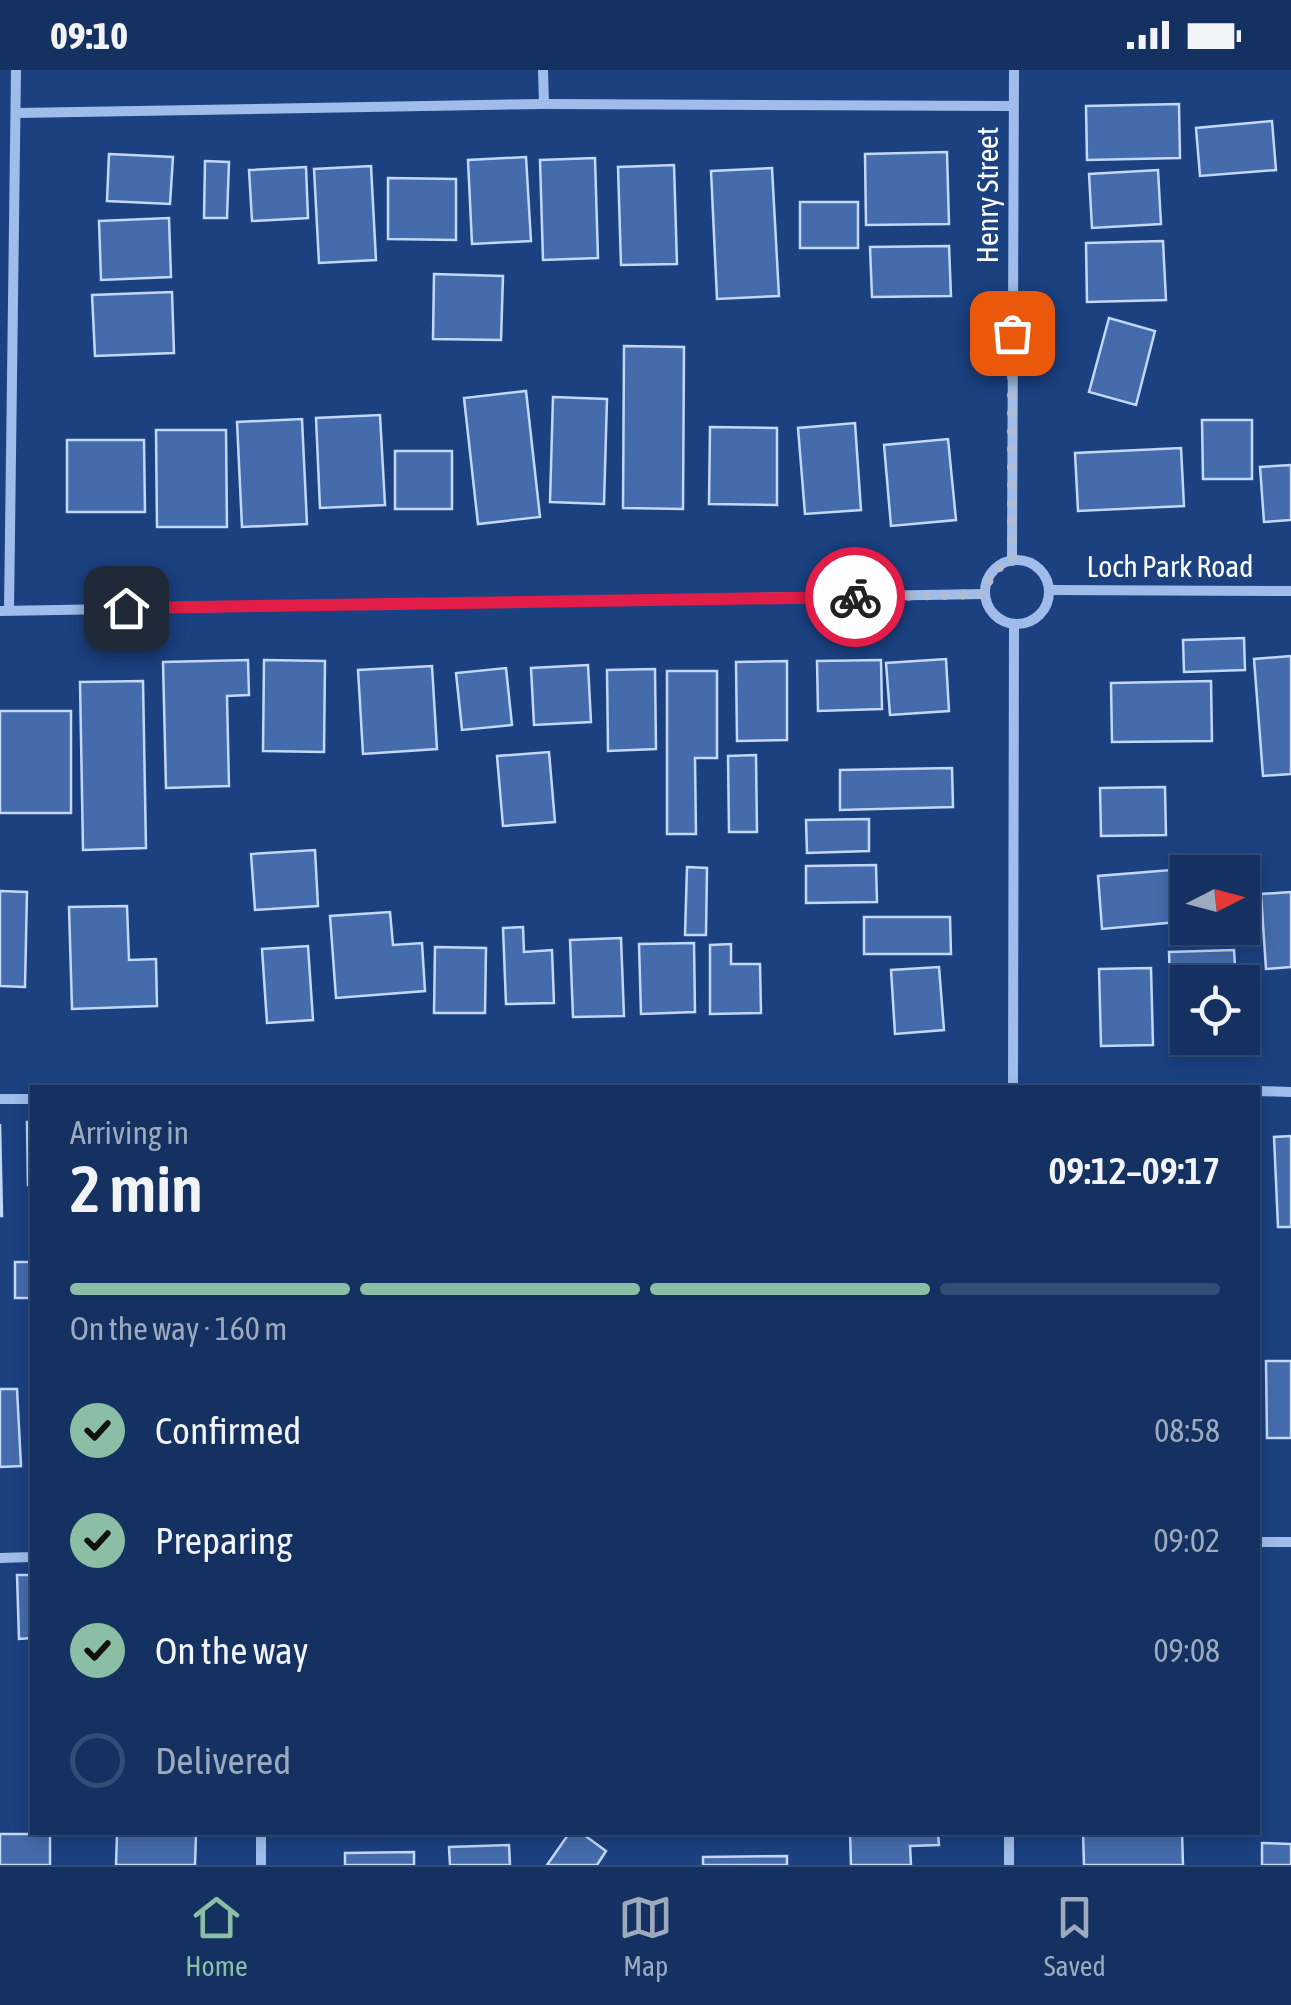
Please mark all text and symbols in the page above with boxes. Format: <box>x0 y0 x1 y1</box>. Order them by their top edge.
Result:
text: 09:10 <box>50 14 128 57</box>
street label: Henry Street <box>970 127 1004 263</box>
pin <box>970 291 1055 376</box>
icon: bag <box>985 306 1040 361</box>
courier <box>805 547 905 647</box>
street label: Loch Park Road <box>1087 549 1253 583</box>
pin <box>84 566 169 651</box>
icon: bike <box>828 570 883 625</box>
icon: home <box>99 581 154 636</box>
north arrow <box>1170 855 1260 945</box>
map controls <box>1170 855 1260 1055</box>
button: locate <box>1170 965 1260 1055</box>
text: Arriving in <box>70 1114 189 1151</box>
text: 09:12–09:17 <box>1048 1149 1220 1192</box>
text: 2 min <box>70 1151 203 1226</box>
text: On the way · 160 m <box>70 1310 287 1347</box>
icon: check <box>70 1403 125 1458</box>
text: Confirmed <box>155 1409 301 1452</box>
text: 08:58 <box>1154 1412 1220 1449</box>
icon: check <box>70 1513 125 1568</box>
text: Preparing <box>155 1519 293 1562</box>
text: 09:02 <box>1154 1522 1220 1559</box>
icon: check <box>70 1623 125 1678</box>
text: On the way <box>155 1629 308 1672</box>
text: 09:08 <box>1154 1632 1220 1669</box>
text: Delivered <box>155 1739 291 1782</box>
tab: Home <box>185 1890 248 1982</box>
tab: Map <box>618 1890 673 1982</box>
tab: Saved <box>1044 1890 1106 1982</box>

